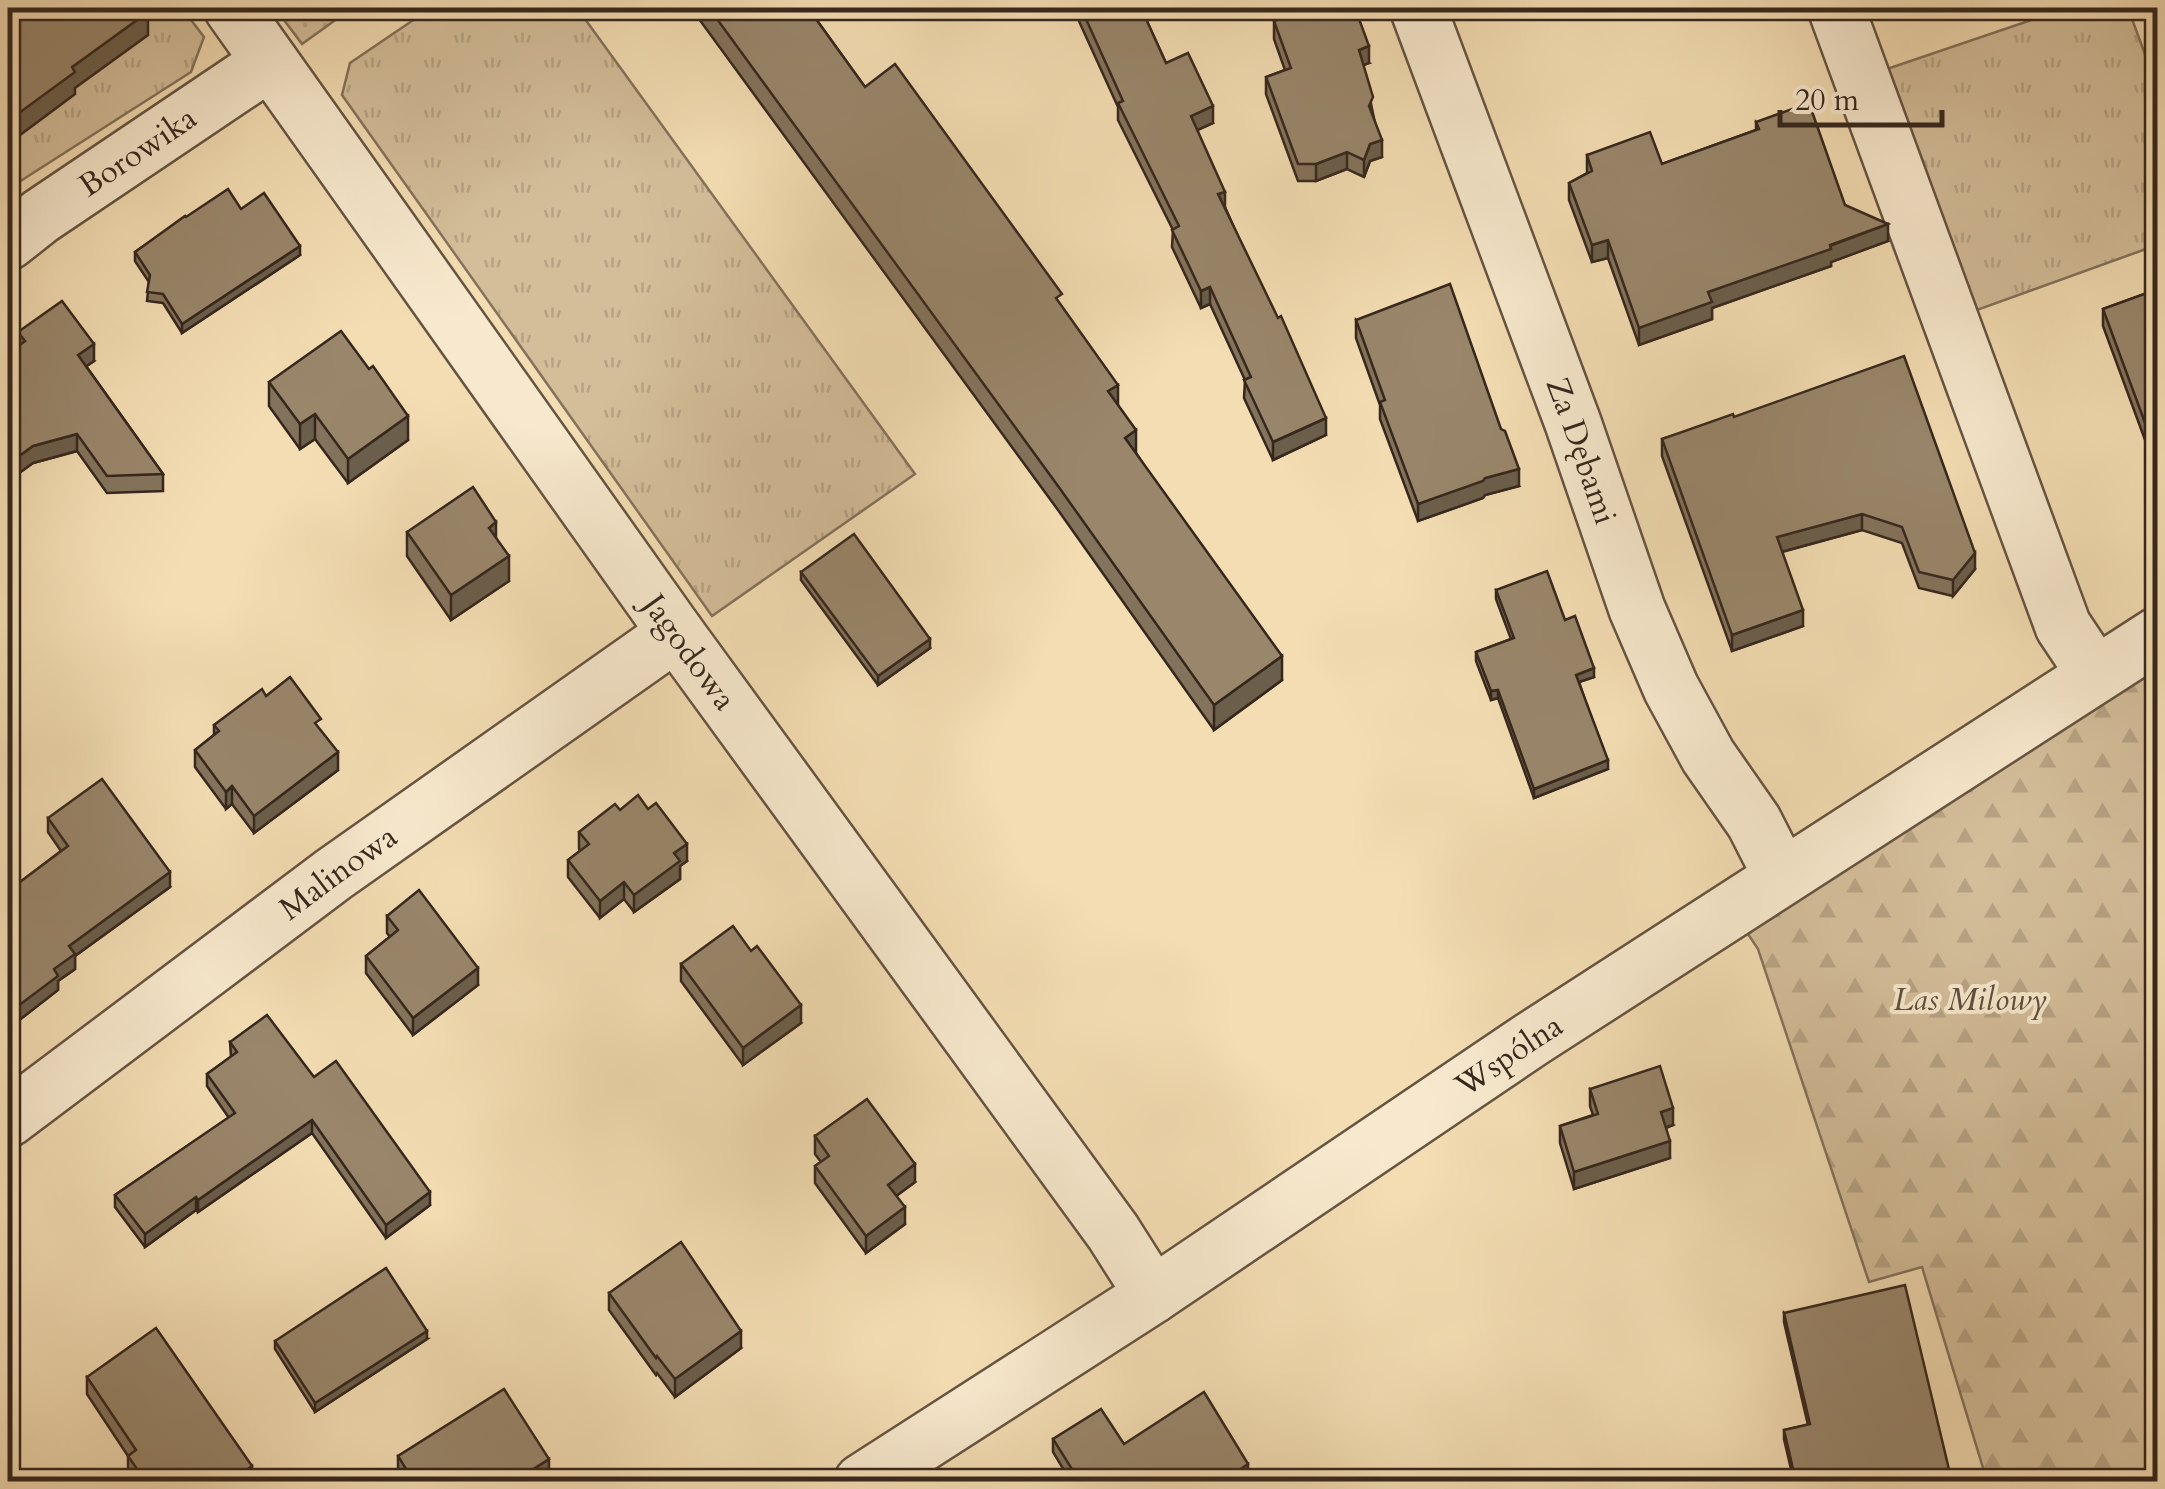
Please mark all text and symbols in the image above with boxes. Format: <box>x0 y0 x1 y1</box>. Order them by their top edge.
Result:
scale bar <box>1780 65 1942 127</box>
text: 20 m <box>1795 80 1860 121</box>
street label: Borowika <box>70 96 206 208</box>
street label: Za Dębami <box>1535 371 1627 530</box>
street label: Jagodowa <box>630 582 746 720</box>
street label: Malinowa <box>270 815 406 931</box>
park label: Las Milowy <box>1893 978 2047 1022</box>
street label: Wspólna <box>1446 1004 1572 1108</box>

